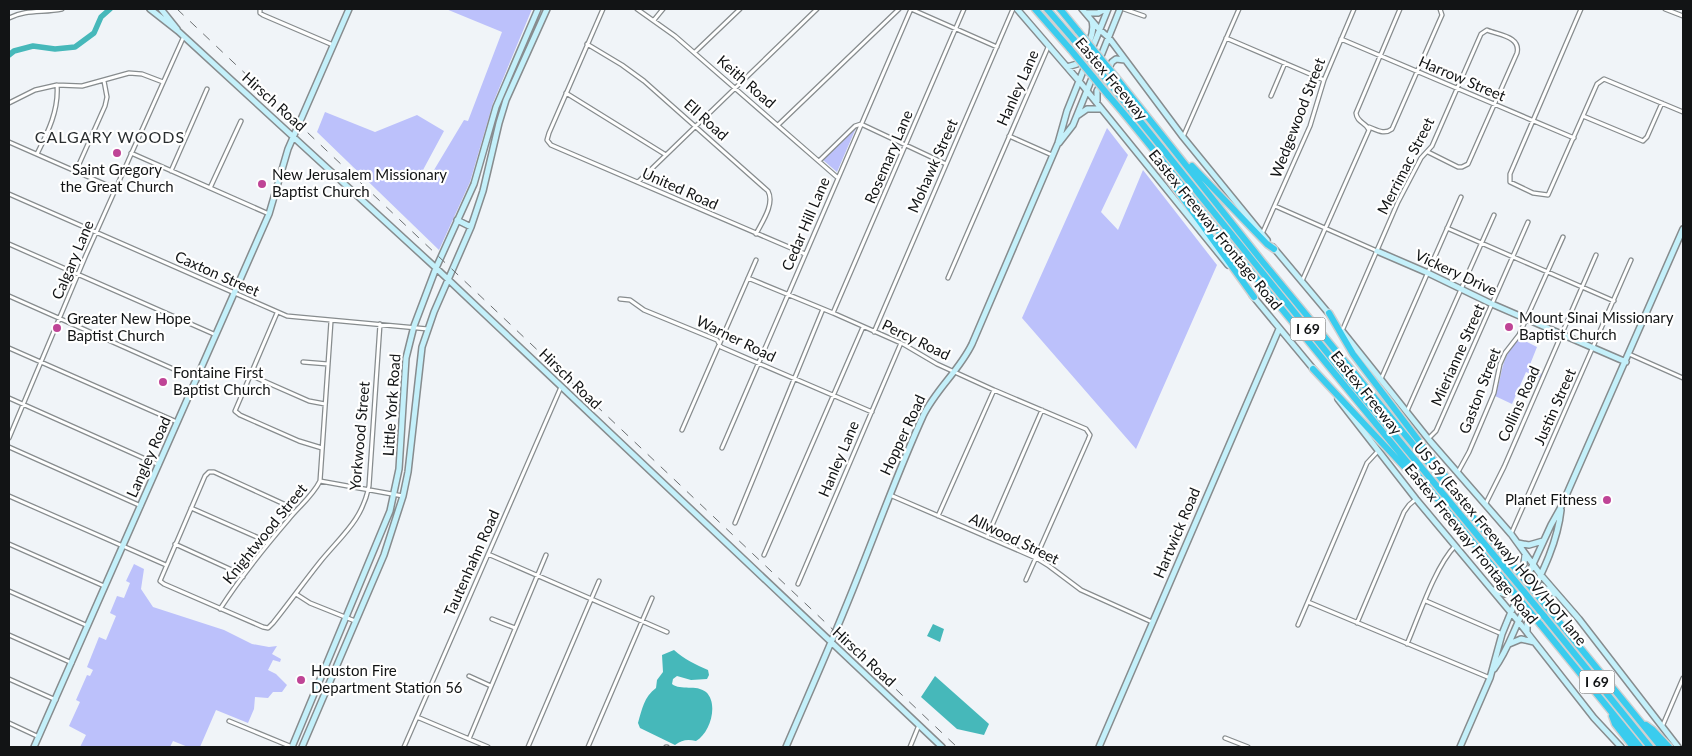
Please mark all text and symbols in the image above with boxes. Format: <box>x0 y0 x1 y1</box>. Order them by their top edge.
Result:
street label: Eastex Freeway <box>1072 33 1152 124</box>
street label: Hanley Lane <box>992 47 1042 128</box>
street label: Keith Road <box>714 51 780 112</box>
street label: Harrow Street <box>1416 52 1509 105</box>
street label: Wedgewood Street <box>1266 55 1328 180</box>
street label: Hirsch Road <box>239 68 310 135</box>
street label: Ell Road <box>681 95 732 144</box>
street label: Rosemary Lane <box>860 107 916 206</box>
street label: Merrimac Street <box>1373 113 1438 217</box>
street label: Mohawk Street <box>903 115 961 215</box>
district label: CALGARY WOODS <box>35 127 185 146</box>
street label: Eastex Freeway Frontage Road <box>1145 146 1286 313</box>
marker: Saint Gregory the Great Church <box>111 147 123 159</box>
place label: Saint Gregory the Great Church <box>60 160 174 195</box>
street label: United Road <box>639 163 721 213</box>
place label: New Jerusalem Missionary Baptist Church <box>272 165 447 200</box>
street label: Cedar Hill Lane <box>777 174 833 273</box>
marker: New Jerusalem Missionary Baptist Church <box>256 178 268 190</box>
street label: Calgary Lane <box>47 217 97 302</box>
street label: Vickery Drive <box>1413 245 1500 299</box>
street label: Caxton Street <box>172 246 263 300</box>
street label: Mierianne Street <box>1427 300 1488 408</box>
place label: Mount Sinai Missionary Baptist Church <box>1519 308 1674 343</box>
place label: Greater New Hope Baptist Church <box>67 309 191 344</box>
street label: Warner Road <box>694 311 779 365</box>
street label: Percy Road <box>880 315 953 363</box>
road number: I 69 <box>1290 318 1326 340</box>
marker: Mount Sinai Missionary Baptist Church <box>1503 321 1515 333</box>
marker: Greater New Hope Baptist Church <box>51 322 63 334</box>
street label: Hirsch Road <box>536 344 606 412</box>
street label: Gaston Street <box>1454 345 1504 436</box>
street label: Eastex Freeway <box>1328 347 1406 438</box>
street label: Little York Road <box>378 353 404 457</box>
place label: Fontaine First Baptist Church <box>173 363 271 398</box>
street label: Collins Road <box>1493 363 1543 444</box>
street label: Justin Street <box>1529 365 1579 448</box>
marker: Fontaine First Baptist Church <box>157 376 169 388</box>
street label: Yorkwood Street <box>345 380 373 491</box>
street label: Hopper Road <box>876 391 929 478</box>
street label: Langley Road <box>122 413 174 500</box>
street label: Hanley Lane <box>814 418 862 499</box>
street label: US 59 (Eastex Freeway) HOV/HOT lane <box>1410 438 1591 649</box>
street label: Eastex Freeway Frontage Road <box>1401 460 1542 627</box>
street label: Knightwood Street <box>218 479 311 587</box>
street label: Hartwick Road <box>1149 485 1203 581</box>
place label: Planet Fitness <box>1505 490 1597 508</box>
marker: Planet Fitness <box>1601 494 1613 506</box>
street label: Tautenhahn Road <box>440 507 503 618</box>
street label: Allwood Street <box>967 509 1063 568</box>
street label: Hirsch Road <box>829 623 900 690</box>
place label: Houston Fire Department Station 56 <box>311 661 463 696</box>
road number: I 69 <box>1580 670 1614 694</box>
marker: Houston Fire Department Station 56 <box>295 674 307 686</box>

